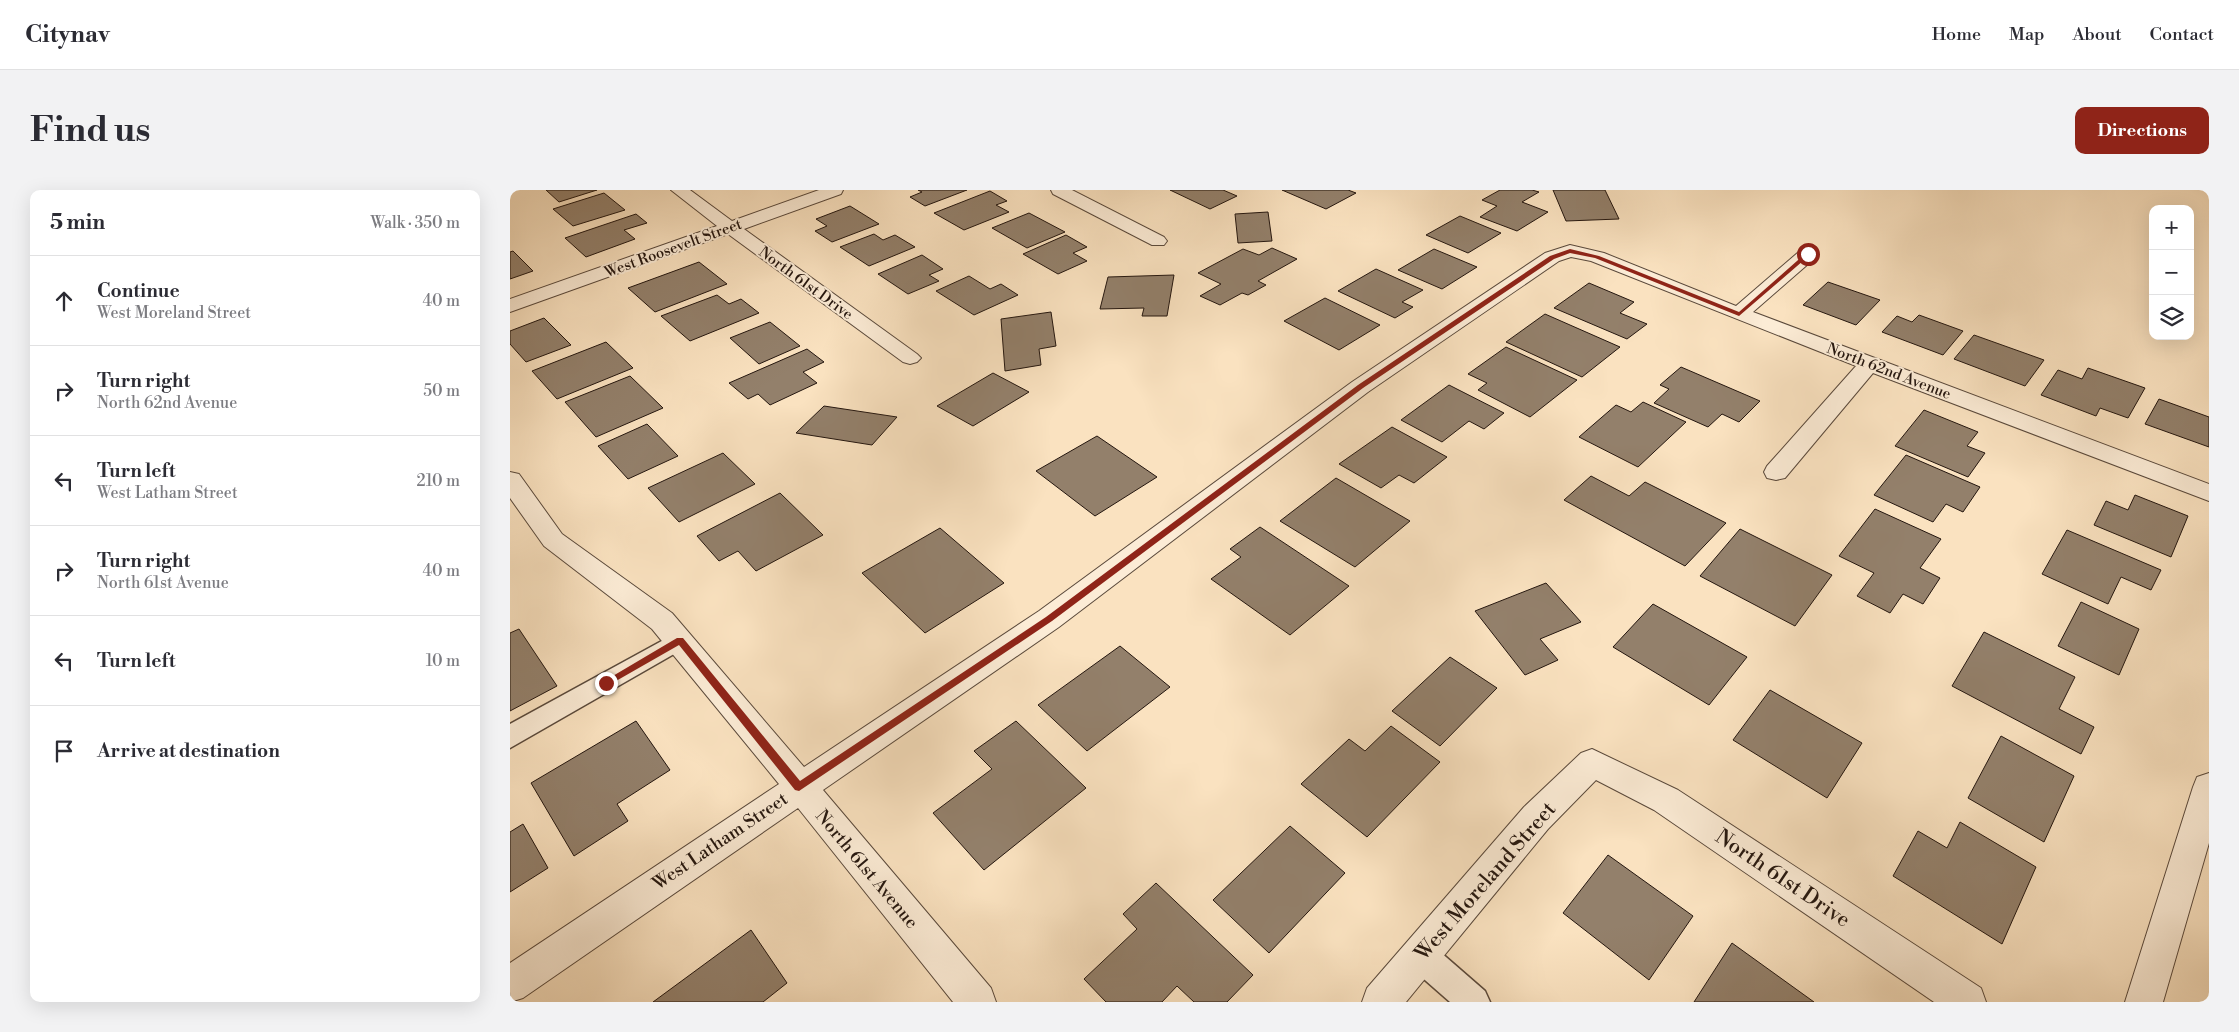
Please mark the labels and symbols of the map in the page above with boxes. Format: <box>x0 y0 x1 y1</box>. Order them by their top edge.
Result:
street label: West Roosevelt Street <box>601 215 745 283</box>
street label: North 61st Drive <box>755 243 857 324</box>
route start <box>1797 243 1820 266</box>
street label: North 62nd Avenue <box>1824 339 1954 404</box>
route end <box>595 672 618 695</box>
street label: West Latham Street <box>647 787 793 896</box>
street label: West Moreland Street <box>1409 796 1562 967</box>
street label: North 61st Avenue <box>810 805 923 933</box>
street label: North 61st Drive <box>1710 824 1855 934</box>

